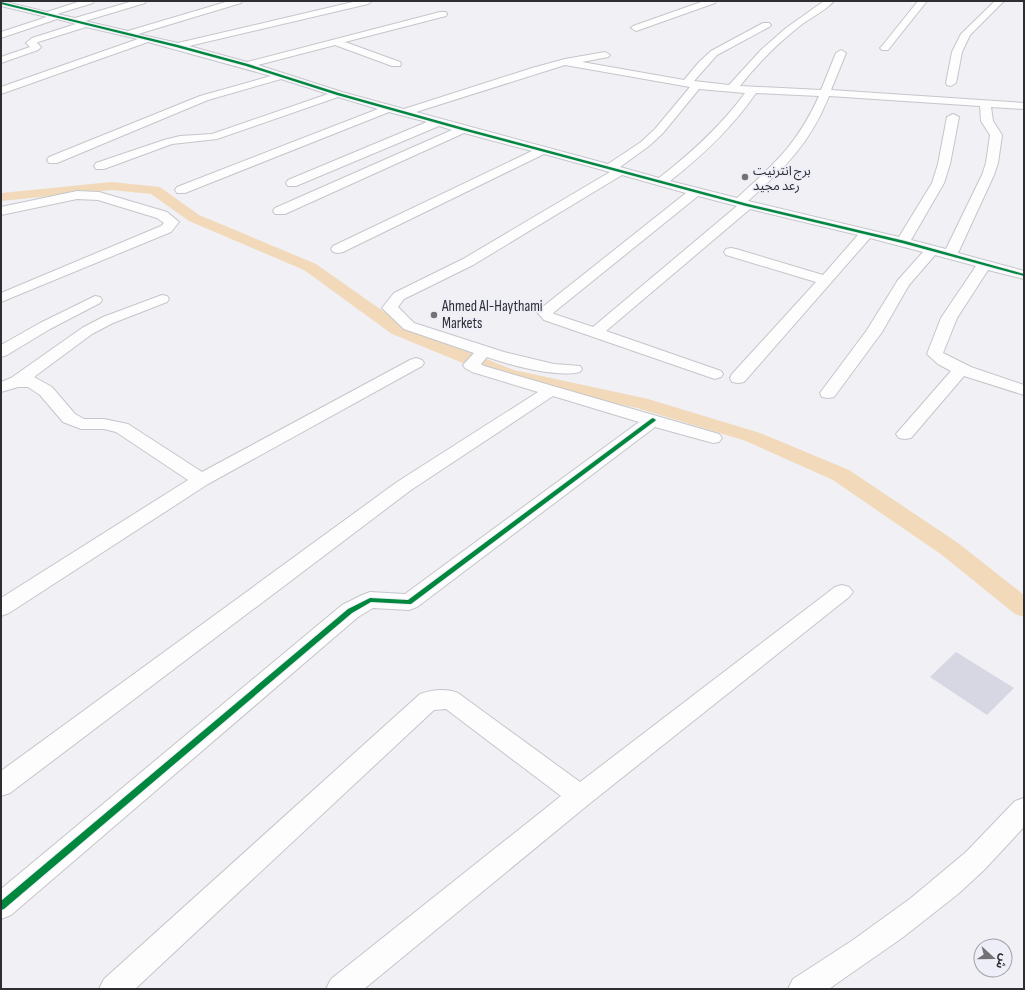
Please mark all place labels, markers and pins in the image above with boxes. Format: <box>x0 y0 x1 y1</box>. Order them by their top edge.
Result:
place label: برج انترنيت رعد مجيد <box>753 163 811 194</box>
marker: برج انترنيت رعد مجيد <box>740 172 750 182</box>
place label: Ahmed Al-Haythami Markets <box>441 297 543 333</box>
marker: Ahmed Al-Haythami Markets <box>429 310 439 320</box>

